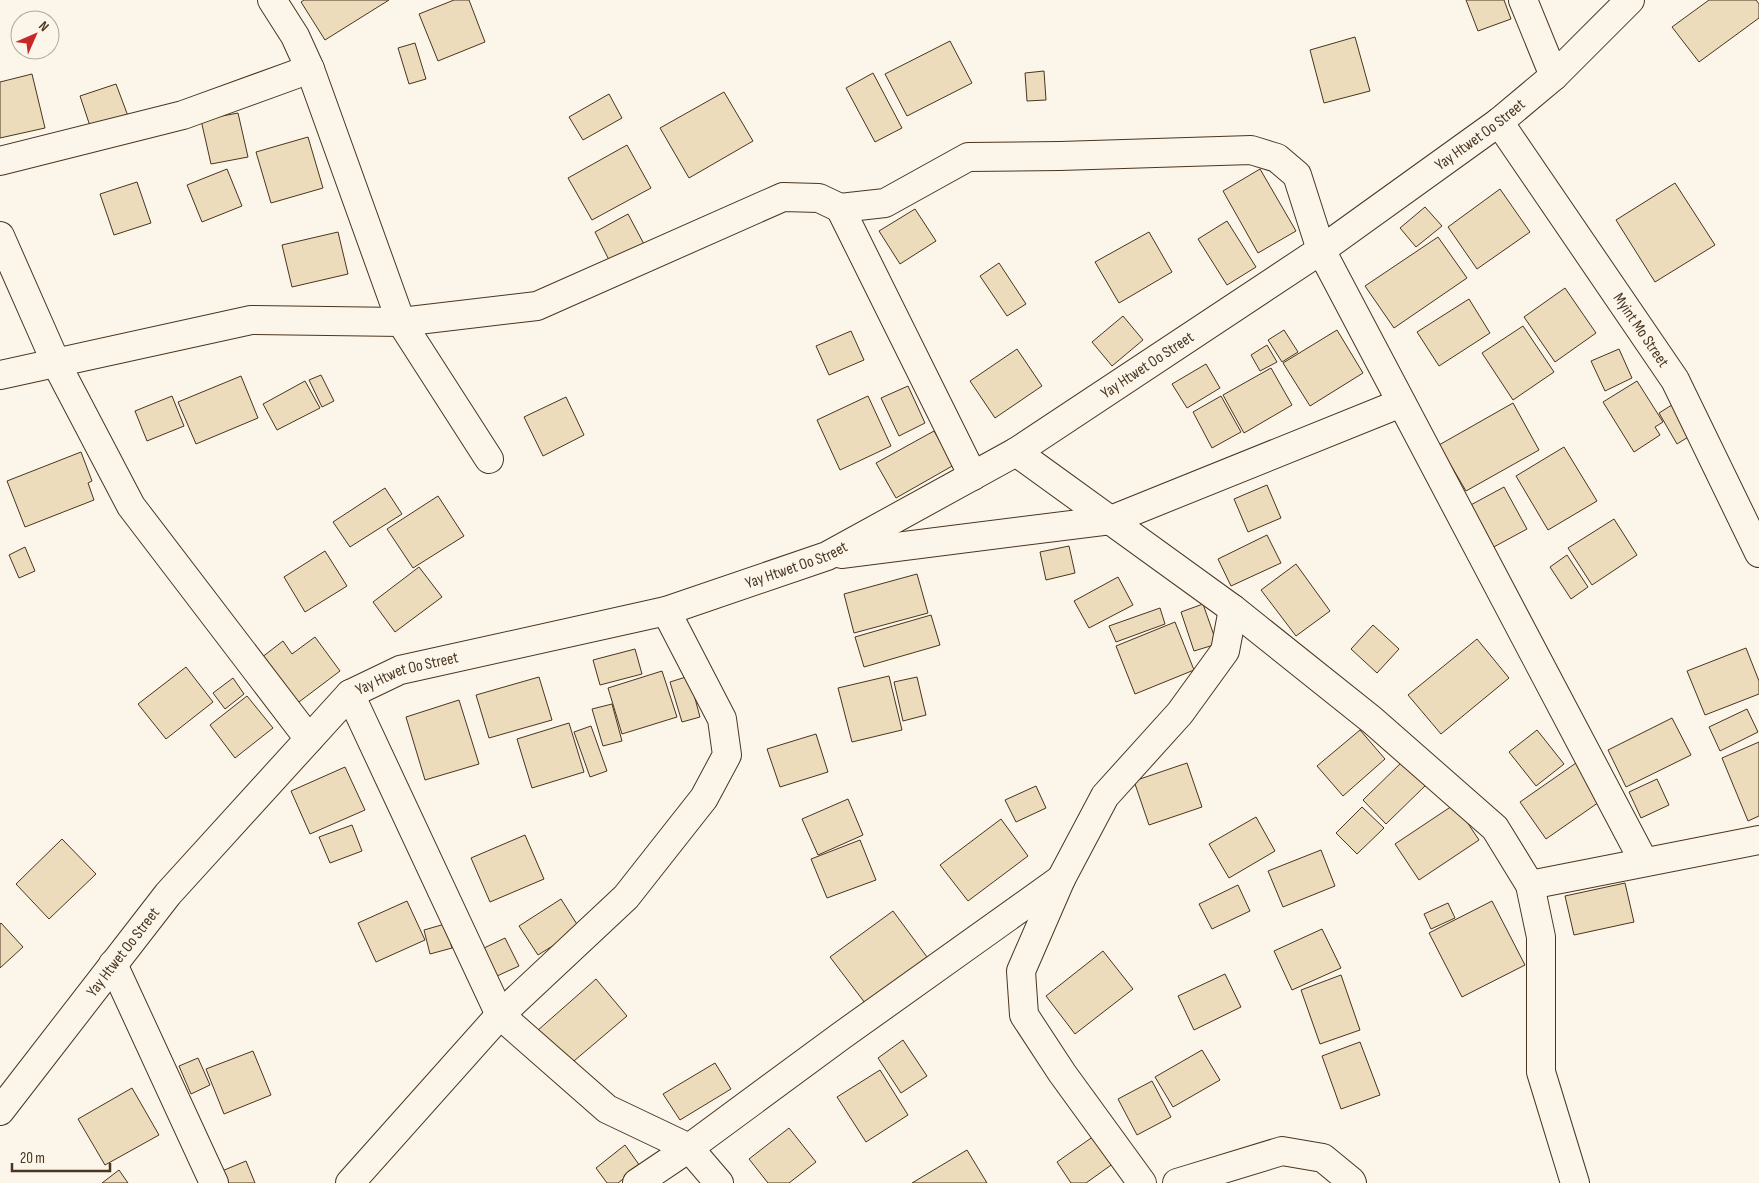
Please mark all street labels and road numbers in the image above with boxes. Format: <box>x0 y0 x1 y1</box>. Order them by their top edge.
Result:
street label: Yay Htwet Oo Street <box>1431 95 1529 174</box>
street label: Myint Mo Street <box>1609 289 1673 371</box>
street label: Yay Htwet Oo Street <box>1097 327 1197 403</box>
street label: Yay Htwet Oo Street <box>743 537 851 593</box>
street label: Yay Htwet Oo Street <box>353 648 460 699</box>
street label: Yay Htwet Oo Street <box>83 904 164 1000</box>

